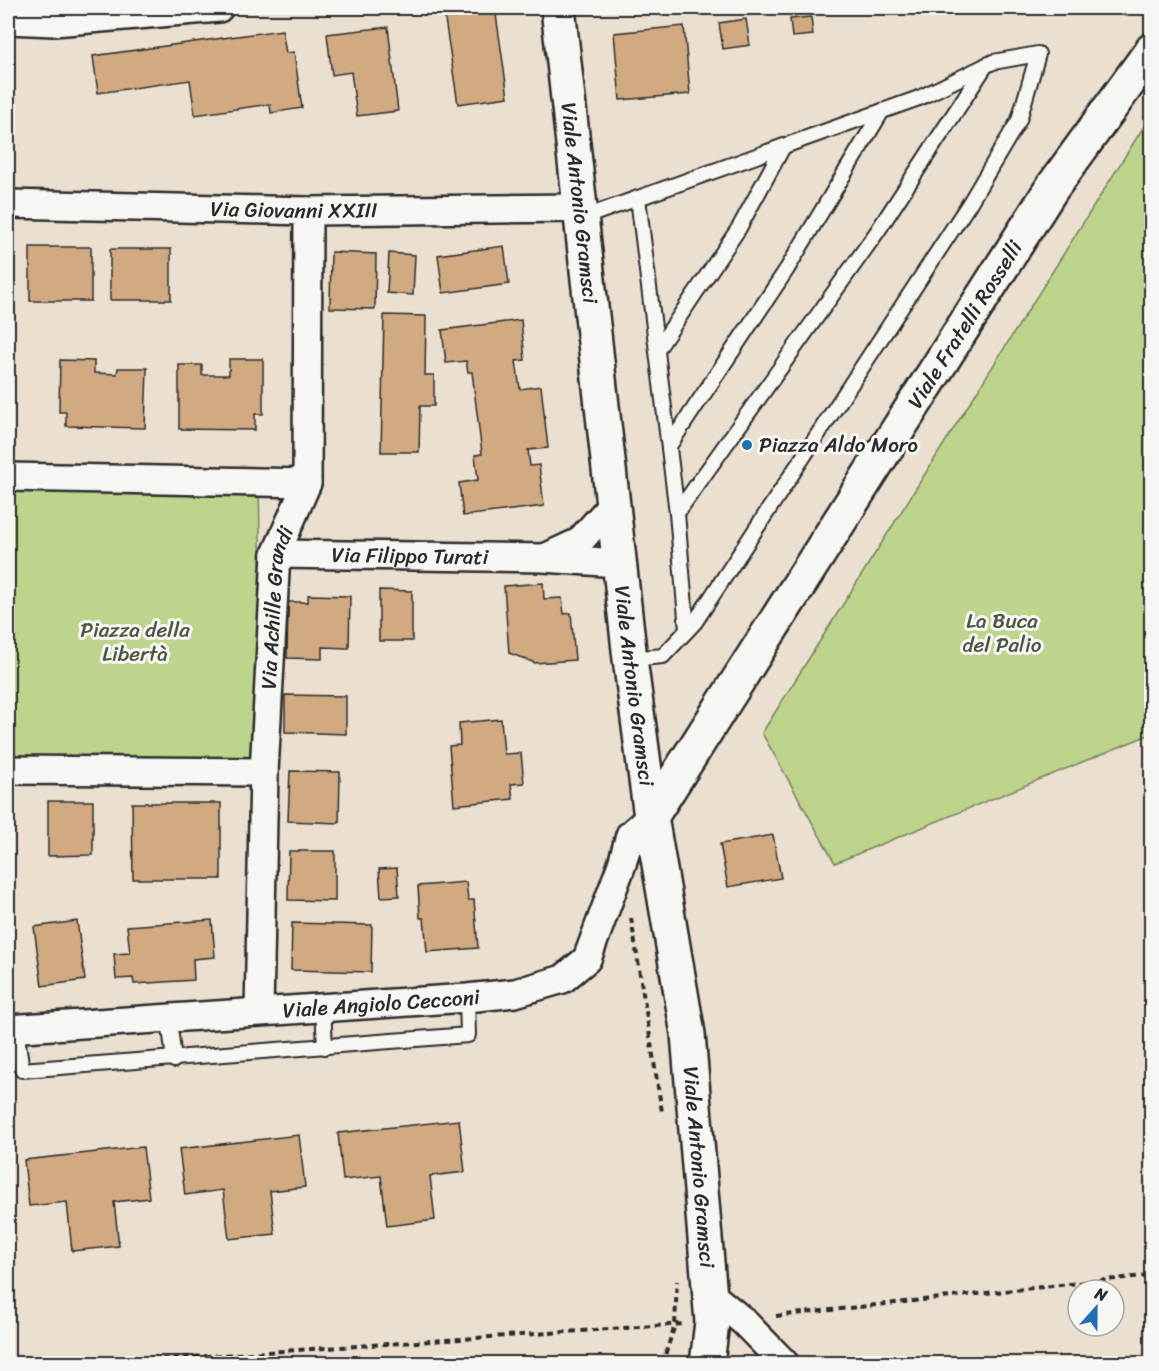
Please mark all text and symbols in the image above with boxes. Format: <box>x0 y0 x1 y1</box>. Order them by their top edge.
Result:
street label: Viale Antonio Gramsci <box>550 100 610 307</box>
street label: Via Giovanni XXIII <box>210 190 378 230</box>
street label: Viale Fratelli Rosselli <box>897 232 1034 417</box>
place label: Piazza Aldo Moro <box>759 426 918 464</box>
marker: Piazza Aldo Moro <box>740 438 754 452</box>
street label: Via Achille Grandi <box>250 519 305 690</box>
street label: Via Filippo Turati <box>331 536 490 576</box>
street label: Viale Antonio Gramsci <box>603 583 666 790</box>
park label: La Buca del Palio <box>962 602 1042 664</box>
park label: Piazza della Libertà <box>80 611 190 673</box>
street label: Viale Angiolo Cecconi <box>282 978 483 1029</box>
street label: Viale Antonio Gramsci <box>672 1065 727 1270</box>
north arrow <box>1066 1278 1126 1338</box>
text: N <box>1090 1279 1112 1310</box>

